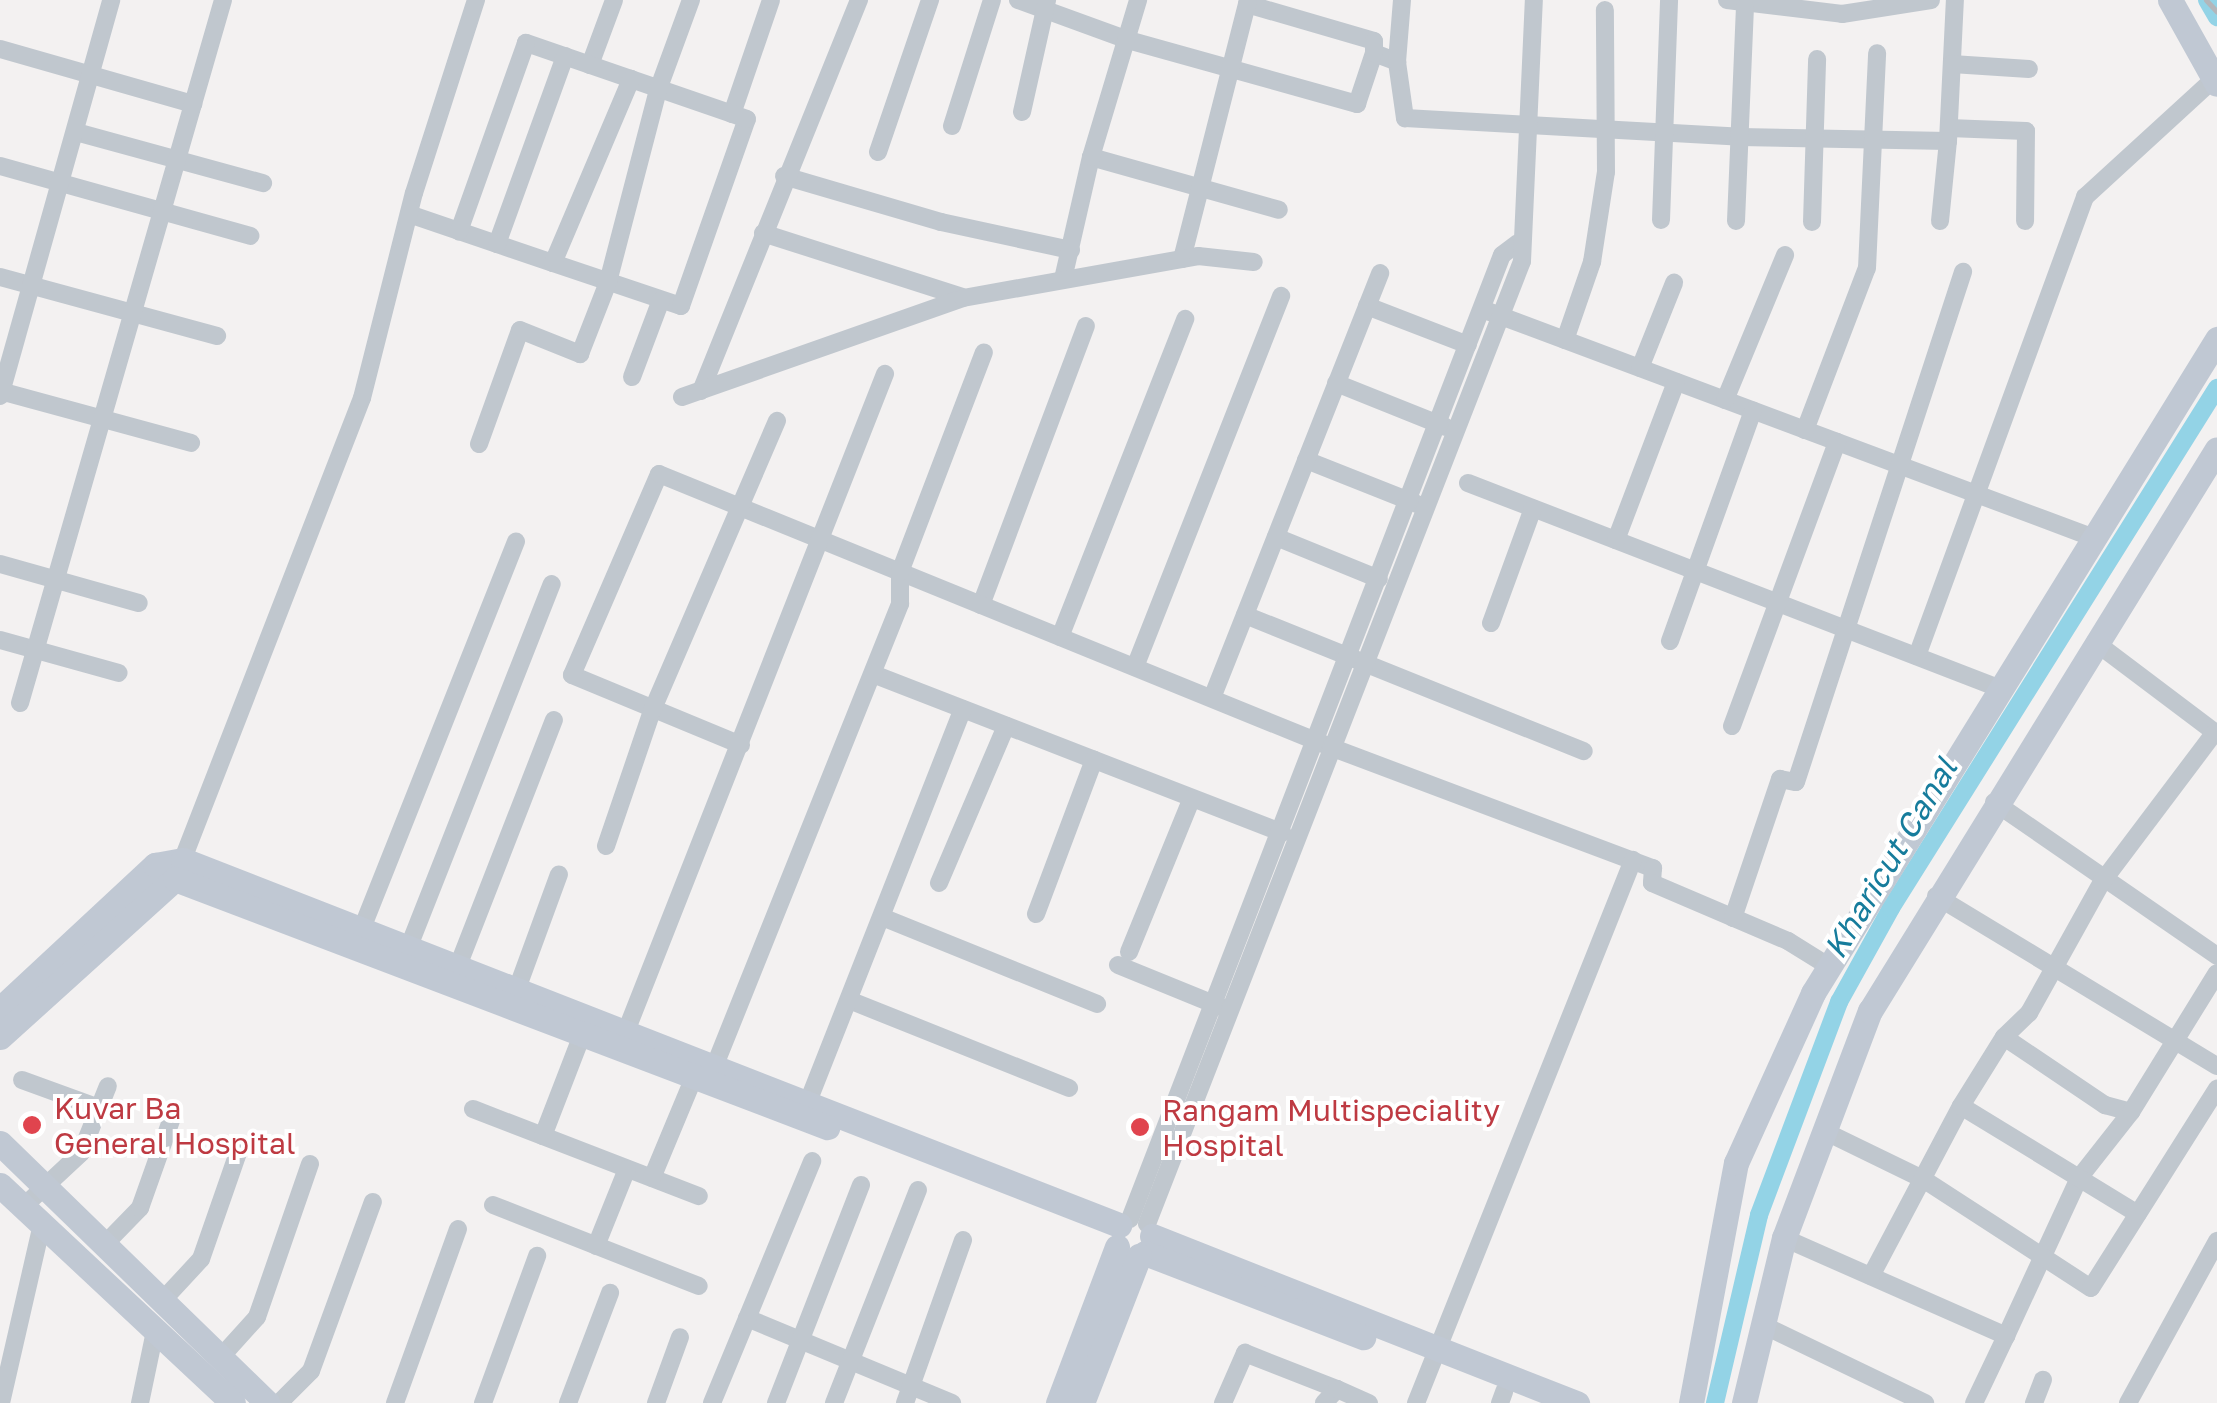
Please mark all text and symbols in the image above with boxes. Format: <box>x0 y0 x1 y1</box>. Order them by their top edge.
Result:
water label: Kharicut Canal <box>1815 751 1965 965</box>
place label: Kuvar Ba General Hospital <box>54 1090 296 1160</box>
place label: Rangam Multispeciality Hospital <box>1162 1092 1500 1162</box>
marker: Kuvar Ba General Hospital <box>19 1112 45 1138</box>
marker: Rangam Multispeciality Hospital <box>1127 1114 1153 1140</box>

